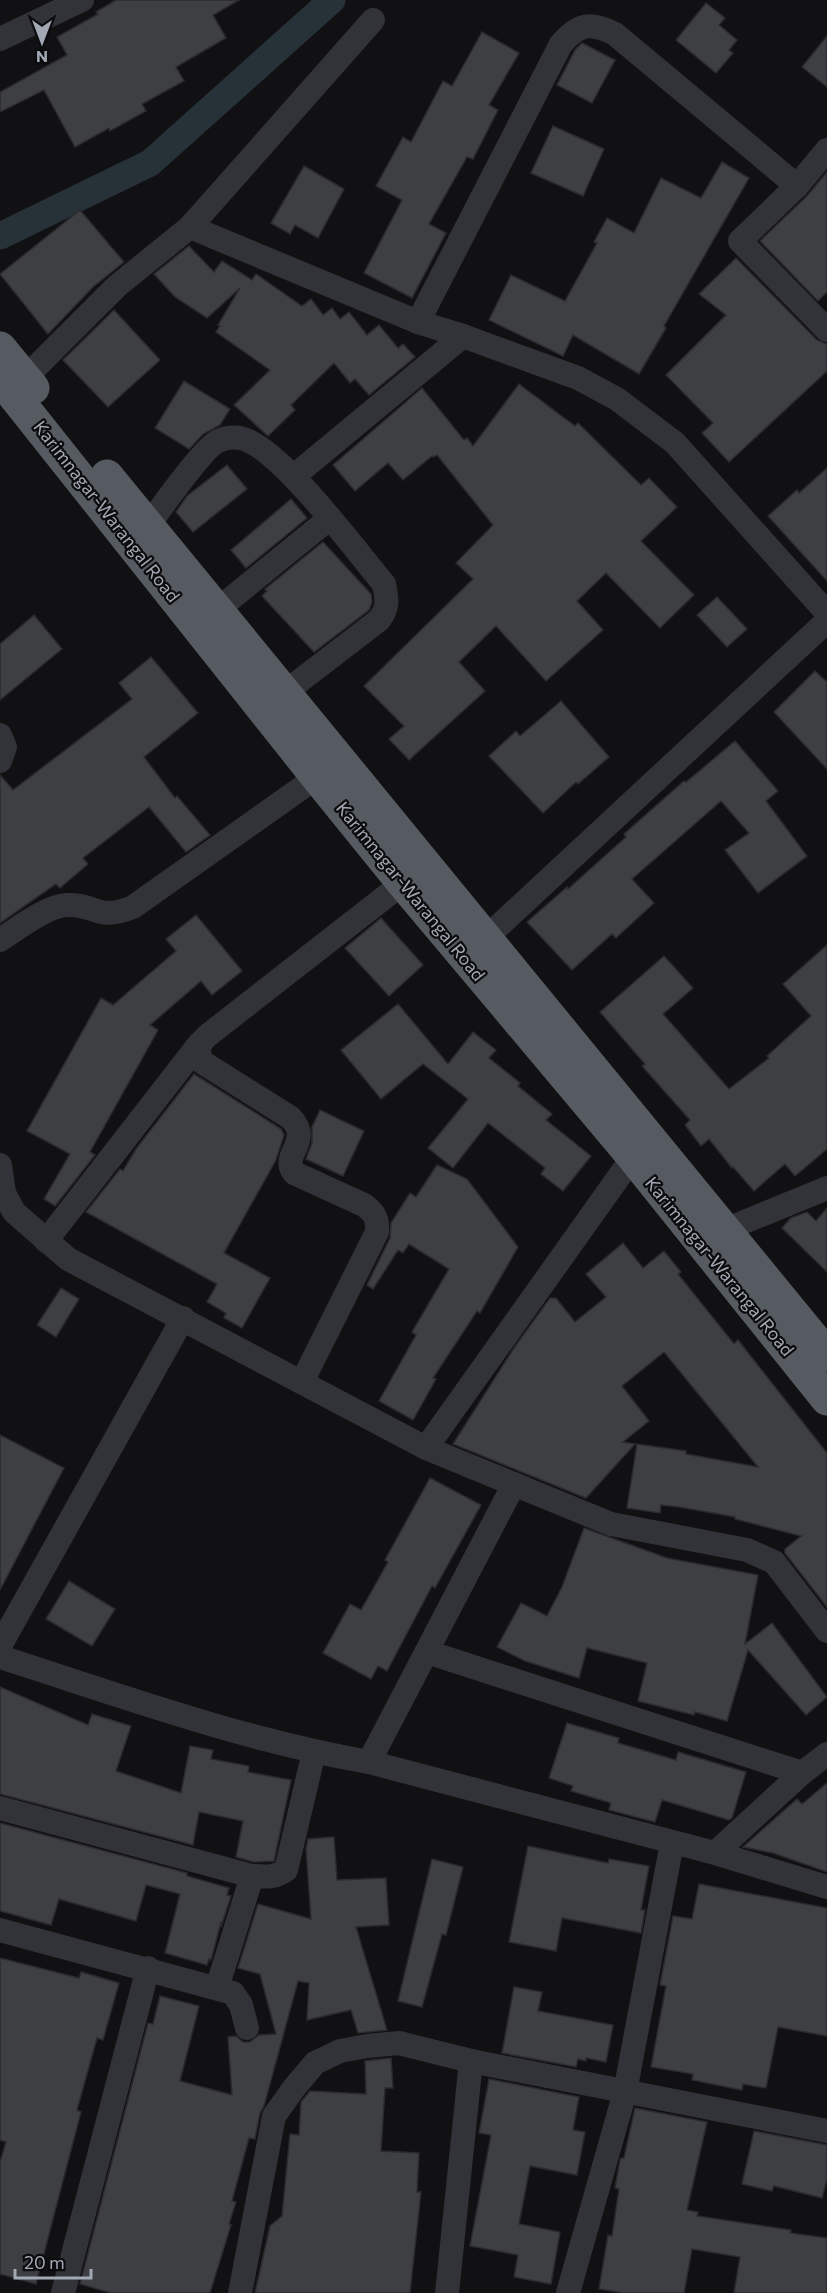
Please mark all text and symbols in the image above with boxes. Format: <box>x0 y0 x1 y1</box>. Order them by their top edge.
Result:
north arrow <box>12 12 72 72</box>
text: N <box>36 48 48 67</box>
street label: Karimnagar-Warangal Road <box>29 416 185 606</box>
street label: Karimnagar-Warangal Road <box>332 797 490 985</box>
street label: Karimnagar-Warangal Road <box>641 1172 799 1360</box>
scale bar <box>15 2242 92 2280</box>
text: 20 m <box>24 2251 65 2273</box>

